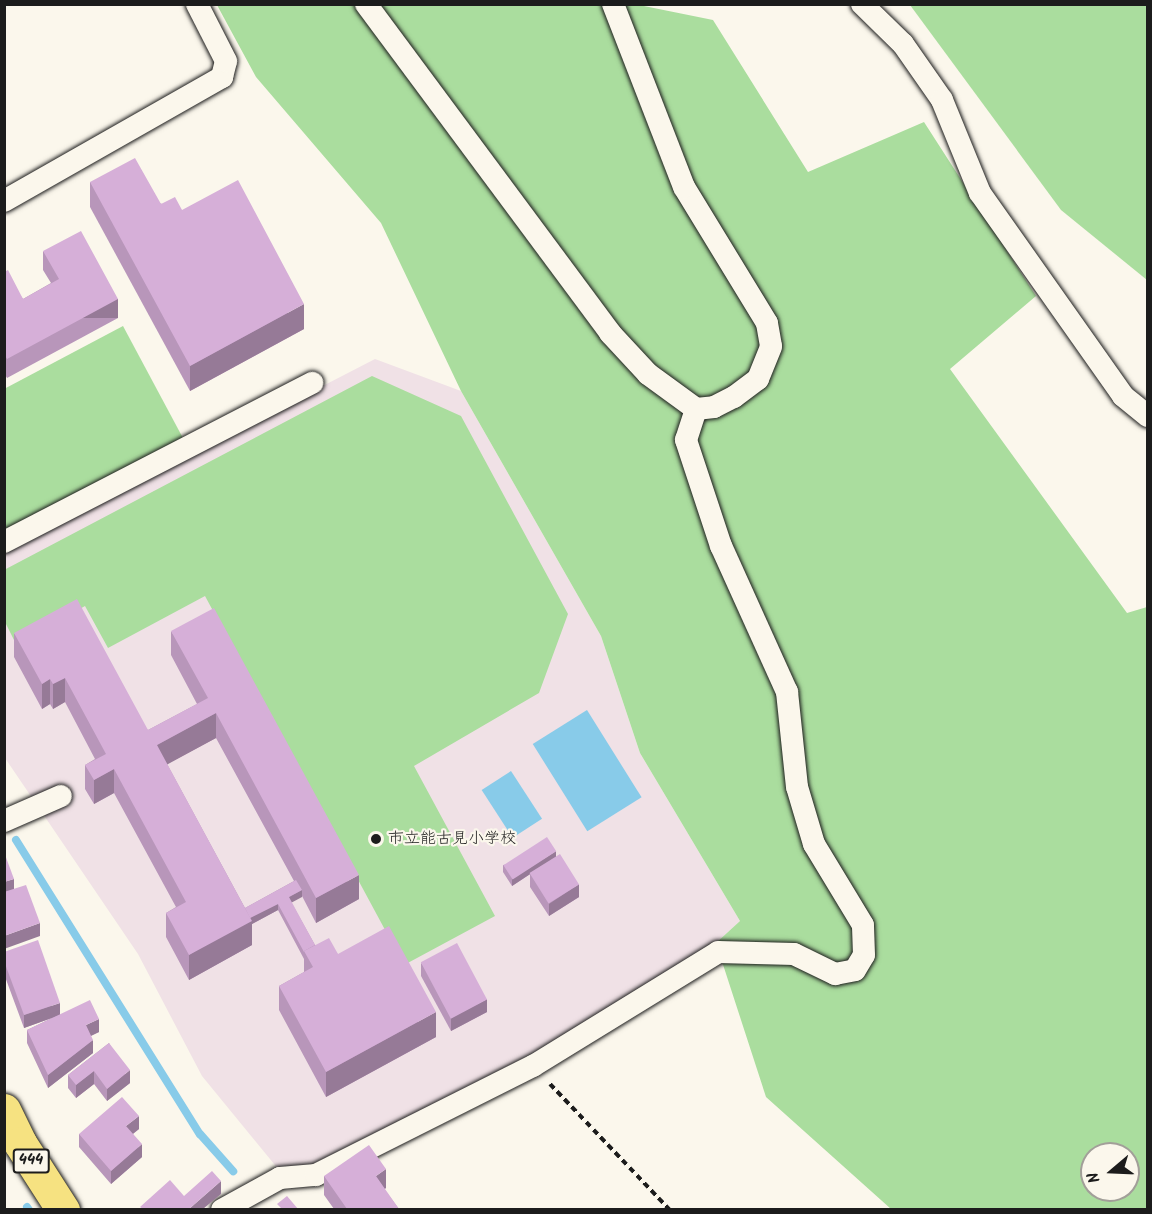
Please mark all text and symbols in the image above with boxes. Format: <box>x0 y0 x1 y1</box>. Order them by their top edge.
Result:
place label: 市立能古見小学校 <box>388 829 516 849</box>
marker: 市立能古見小学校 <box>369 832 383 846</box>
north arrow <box>1080 1142 1140 1202</box>
road number: 444 <box>12 1149 51 1173</box>
text: N <box>1081 1169 1108 1186</box>

